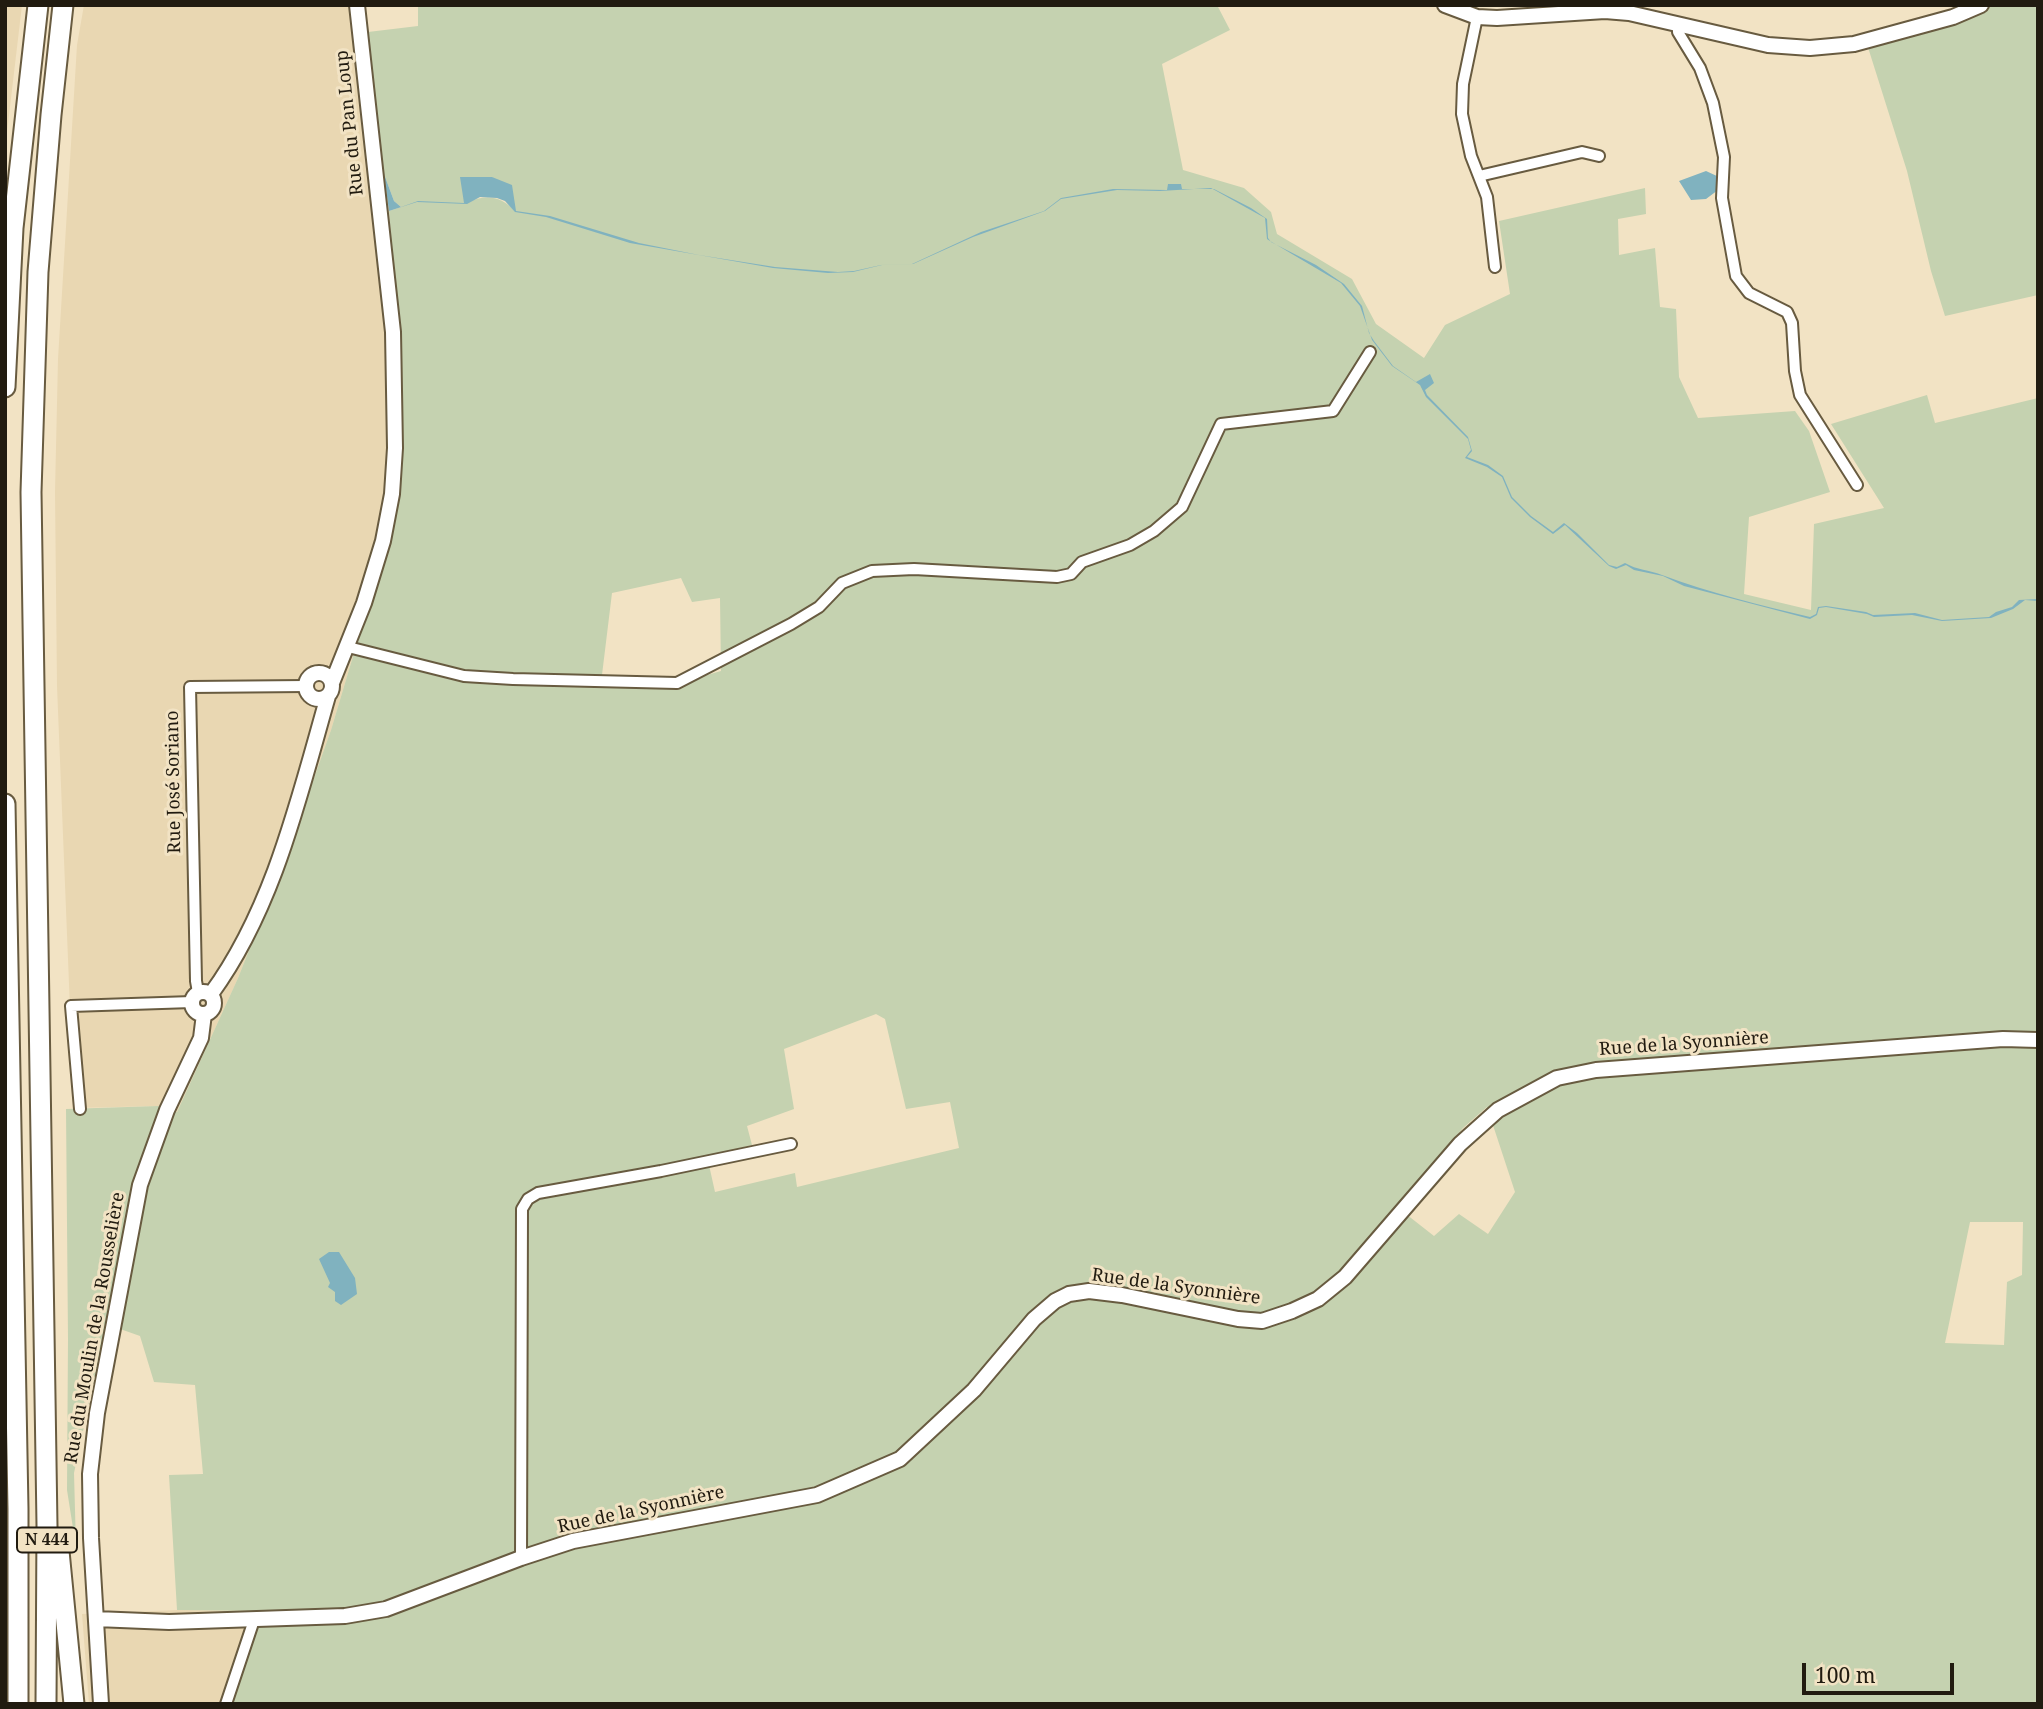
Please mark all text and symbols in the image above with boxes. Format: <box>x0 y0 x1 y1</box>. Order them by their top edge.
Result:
street label: Rue du Pan Loup <box>332 49 368 197</box>
street label: Rue José Soriano <box>162 710 186 854</box>
street label: Rue de la Syonnière <box>1598 1027 1770 1061</box>
street label: Rue du Moulin de la Rousselière <box>60 1191 130 1465</box>
street label: Rue de la Syonnière <box>1090 1264 1262 1310</box>
street label: Rue de la Syonnière <box>556 1482 726 1538</box>
road number: N 444 <box>17 1528 77 1552</box>
scale bar <box>1805 1650 1957 1694</box>
text: 100 m <box>1815 1661 1876 1689</box>

